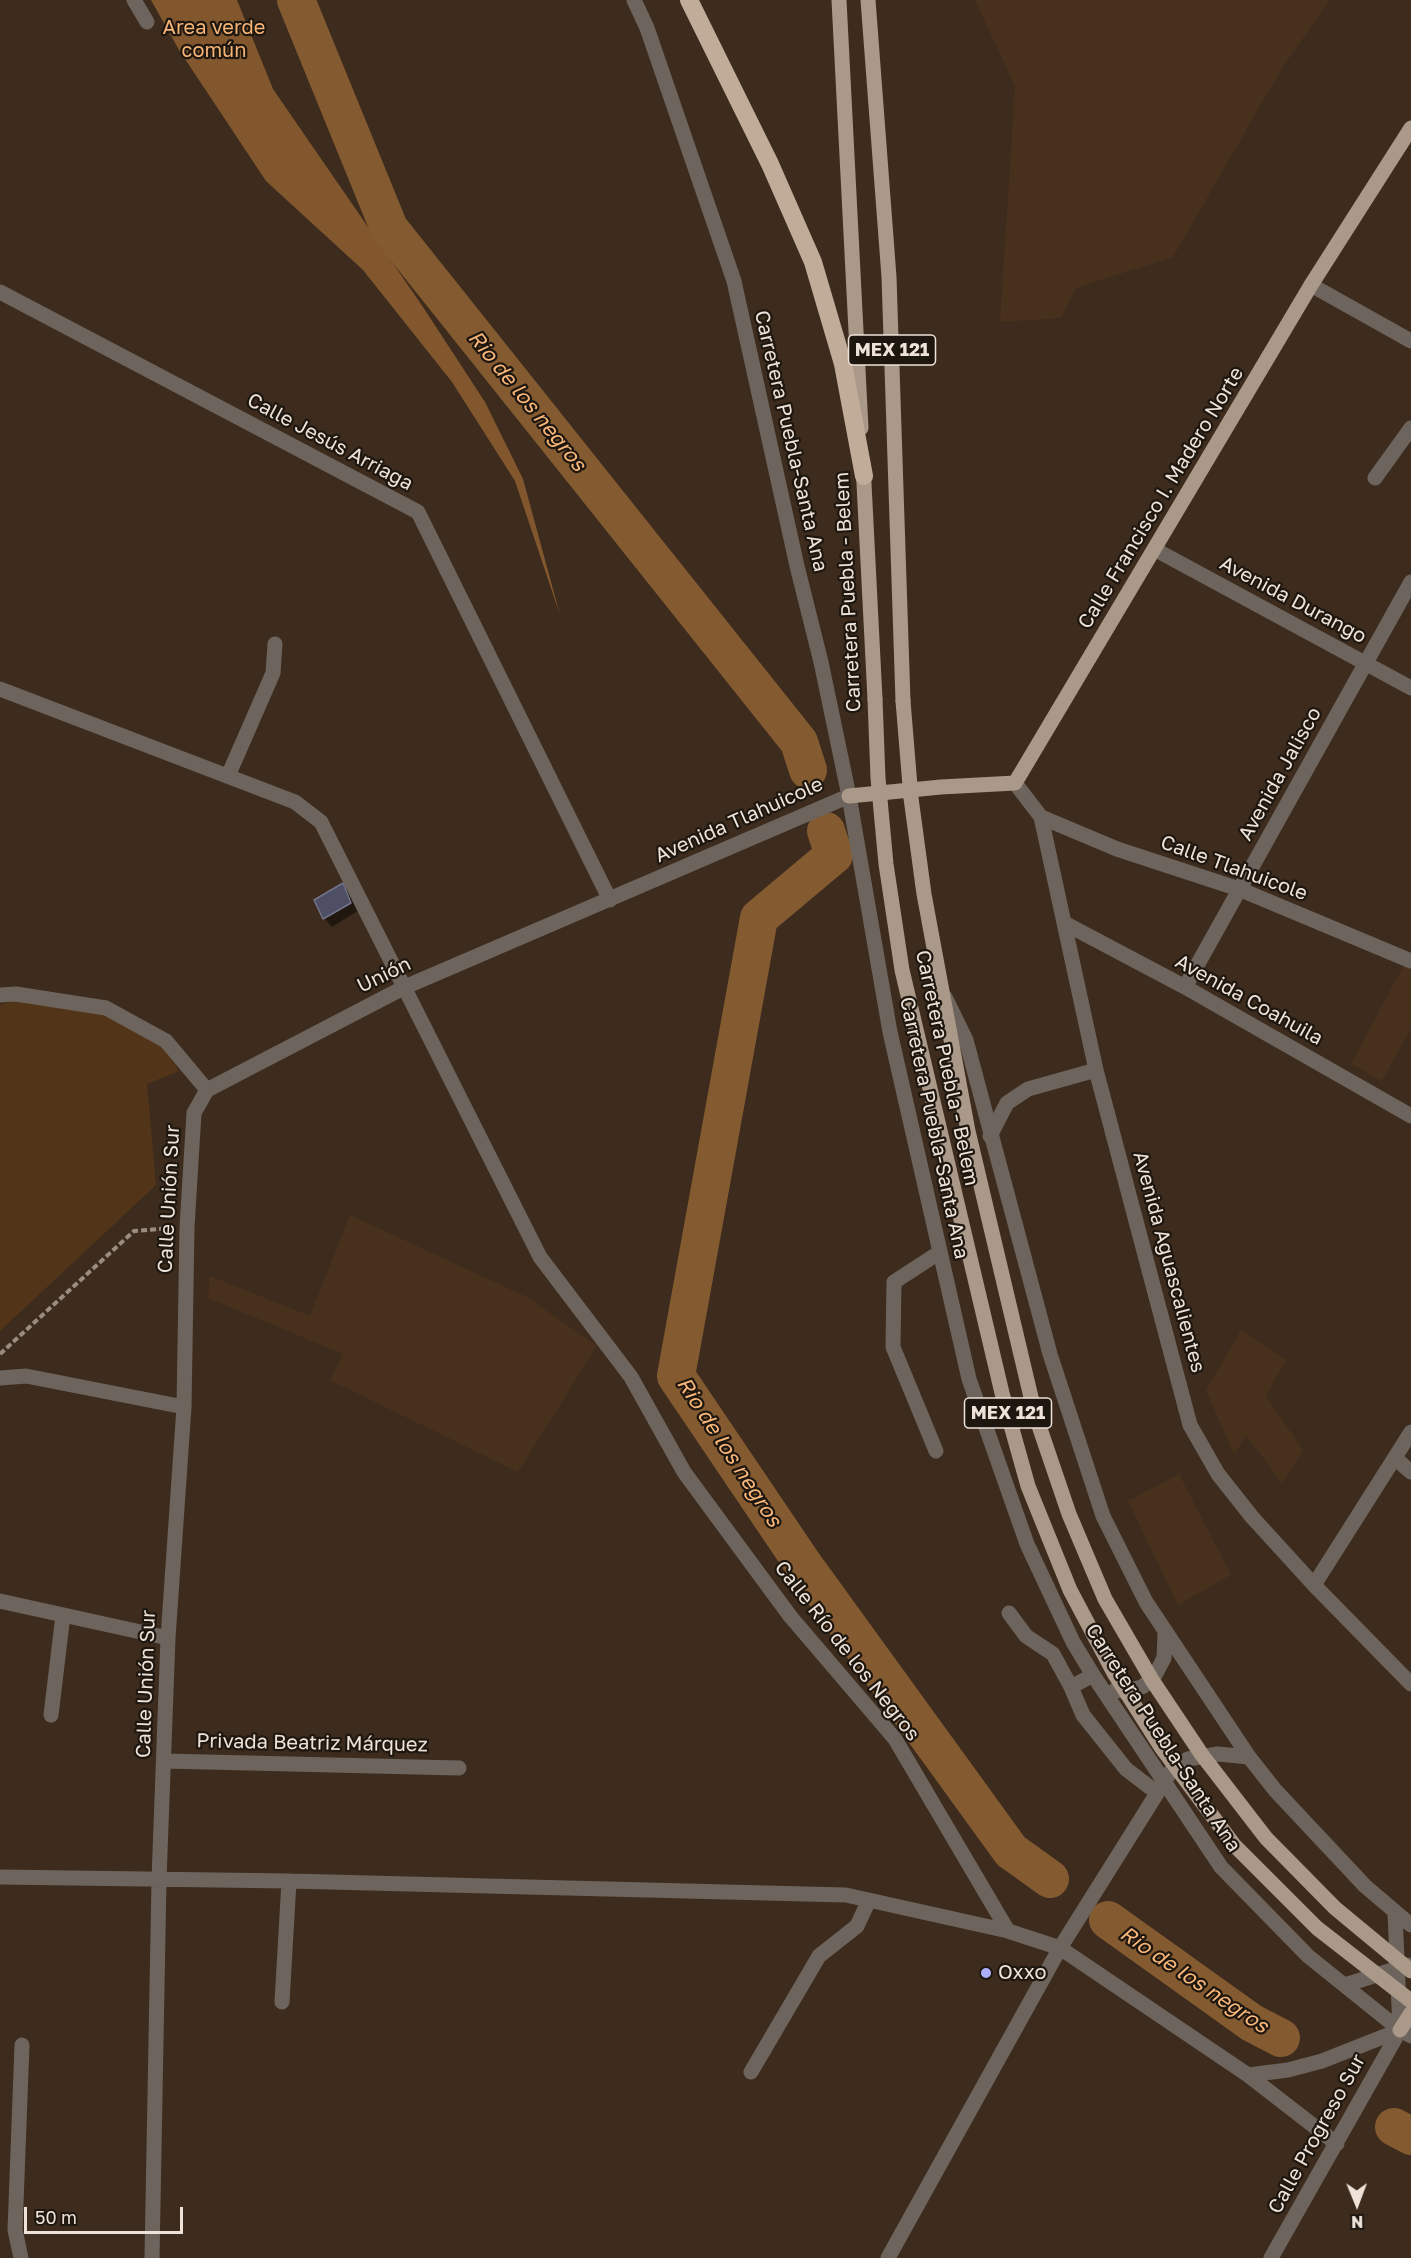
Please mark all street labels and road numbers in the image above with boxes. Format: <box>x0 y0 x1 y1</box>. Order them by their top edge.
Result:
street label: Carretera Puebla-Santa Ana <box>749 308 833 574</box>
road number: MEX 121 <box>848 335 936 365</box>
street label: Calle Francisco I. Madero Norte <box>1073 363 1249 633</box>
street label: Calle Jesús Arriaga <box>243 388 417 496</box>
street label: Carretera Puebla - Belem <box>830 471 866 713</box>
street label: Avenida Durango <box>1216 551 1370 649</box>
street label: Avenida Jalisco <box>1234 703 1326 845</box>
street label: Avenida Tlahuicole <box>651 772 827 868</box>
street label: Calle Tlahuicole <box>1157 830 1311 906</box>
street label: Carretera Puebla - Belem <box>910 948 984 1188</box>
street label: Avenida Coahuila <box>1171 949 1327 1051</box>
street label: Unión <box>353 952 415 998</box>
street label: Carretera Puebla-Santa Ana <box>894 995 974 1261</box>
street label: Calle Unión Sur <box>153 1124 185 1274</box>
street label: Avenida Aguascalientes <box>1128 1149 1210 1375</box>
road number: MEX 121 <box>964 1398 1052 1428</box>
street label: Calle Río de los Negros <box>769 1556 925 1746</box>
street label: Calle Unión Sur <box>131 1609 161 1759</box>
street label: Carretera Puebla-Santa Ana <box>1080 1619 1246 1857</box>
street label: Privada Beatriz Márquez <box>196 1729 428 1757</box>
street label: Calle Progreso Sur <box>1263 2050 1371 2218</box>

